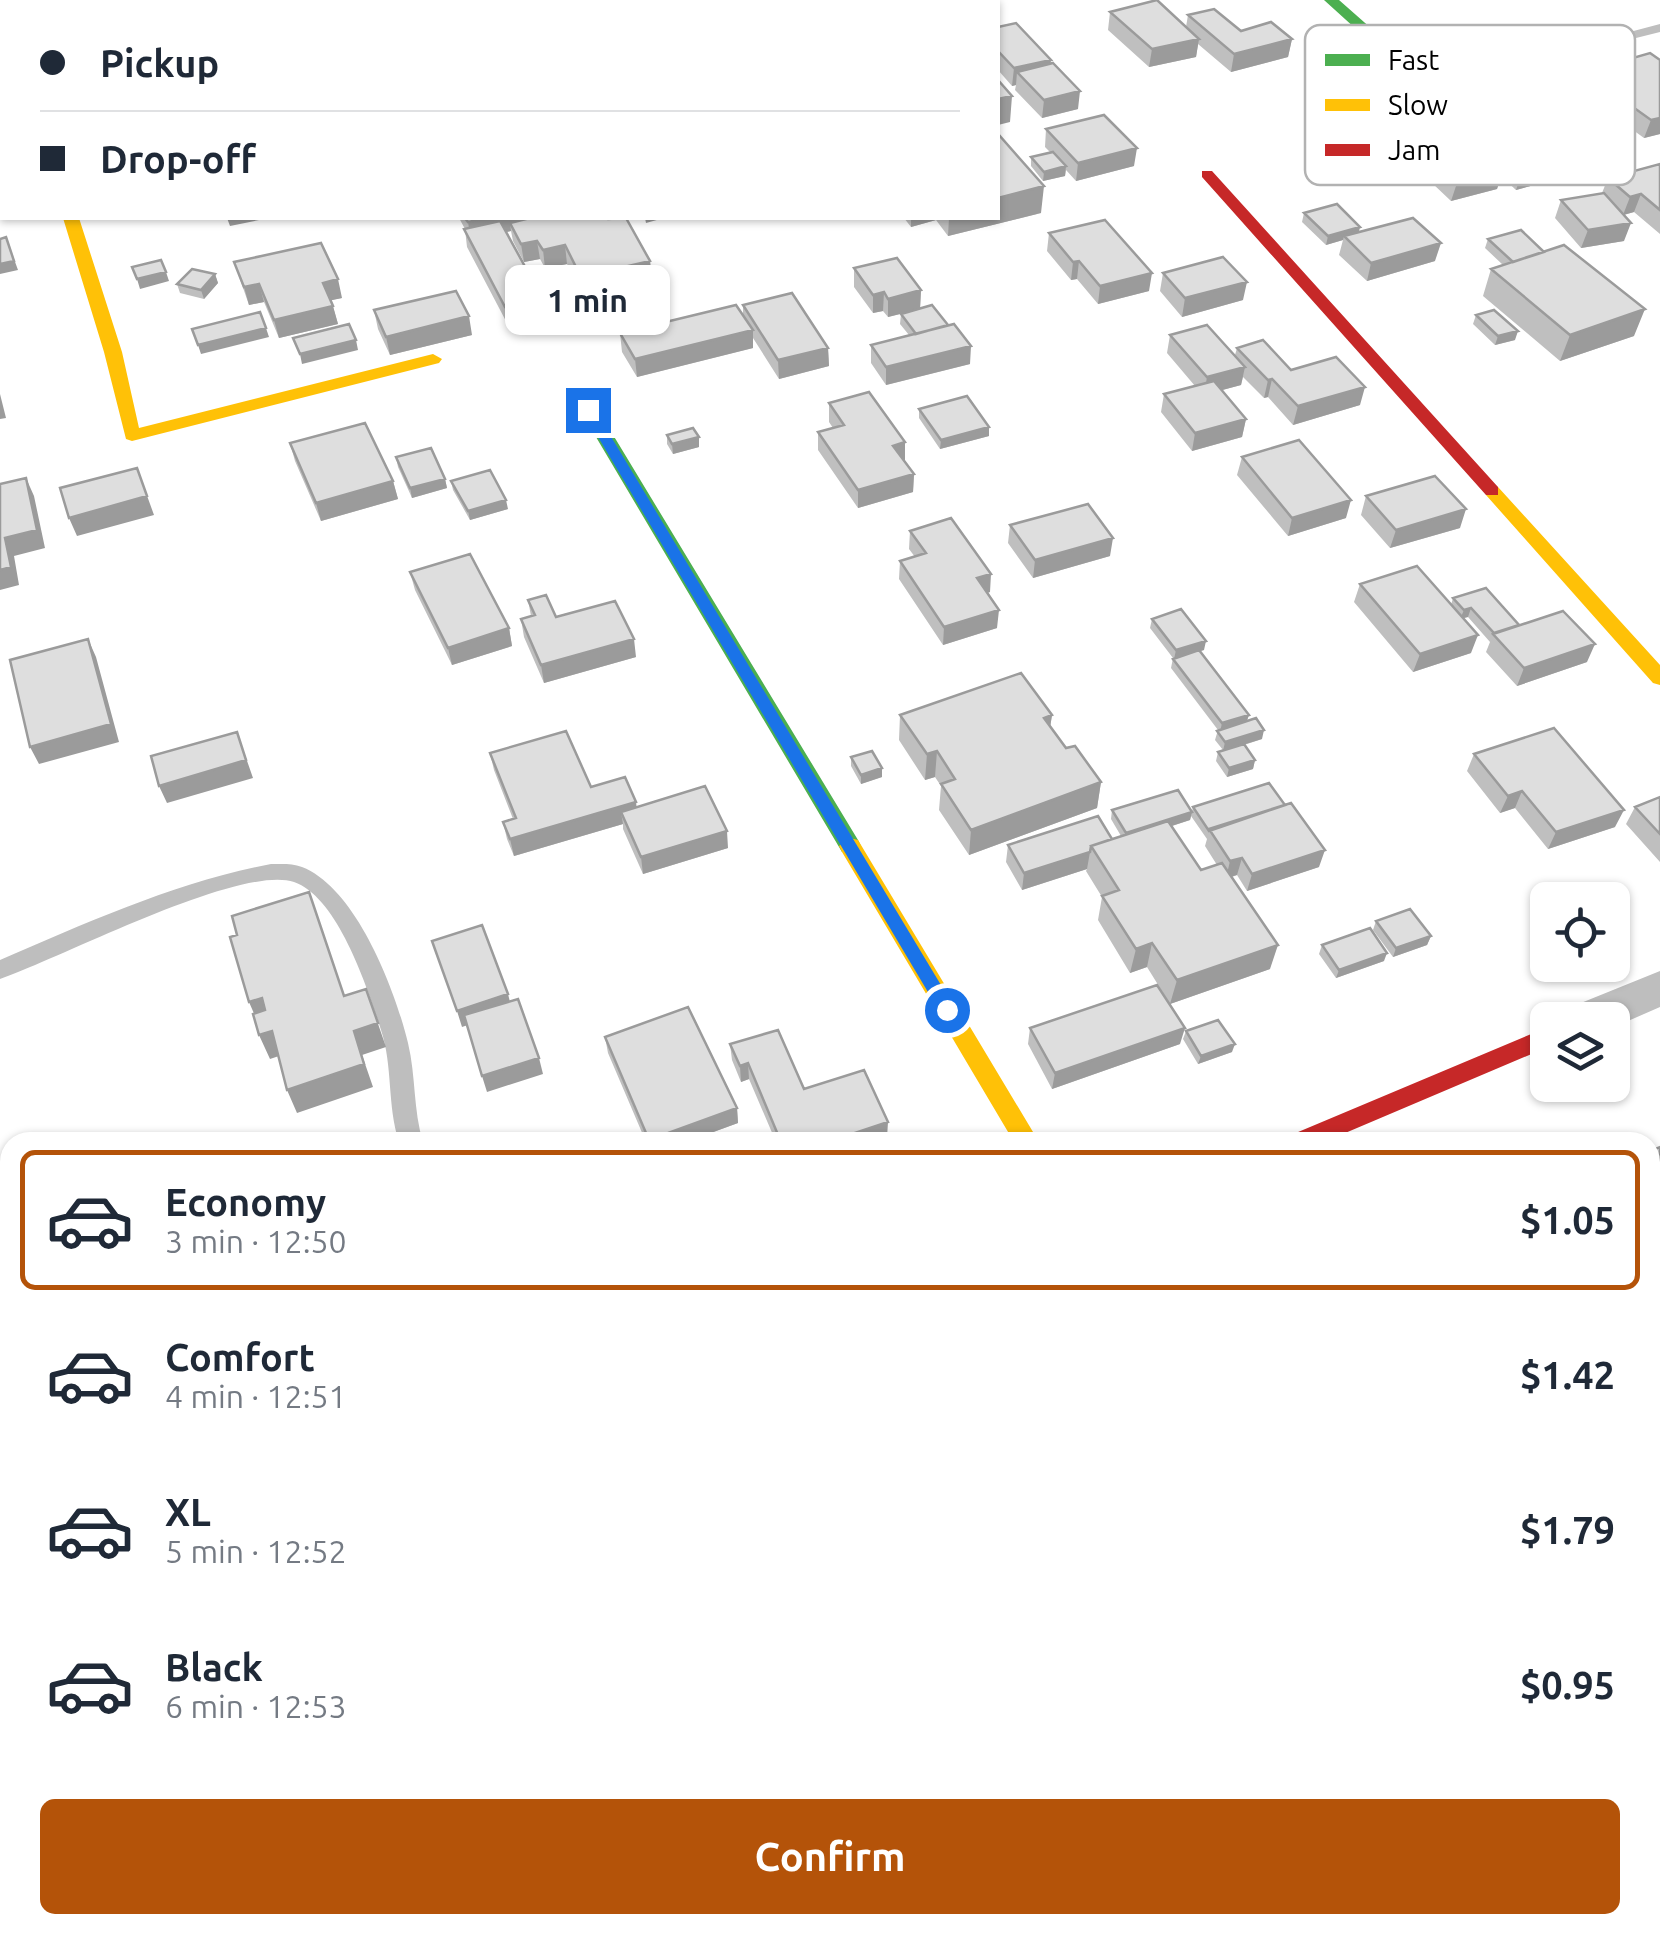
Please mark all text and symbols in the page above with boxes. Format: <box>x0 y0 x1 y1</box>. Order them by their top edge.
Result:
legend <box>1305 25 1635 185</box>
text: Pickup <box>100 42 219 84</box>
text: Fast <box>1388 44 1439 75</box>
text: Slow <box>1388 89 1448 120</box>
text: Jam <box>1388 134 1440 165</box>
text: Drop-off <box>100 138 256 180</box>
callout: 1 min <box>506 265 670 335</box>
text: 1 min <box>547 282 628 318</box>
route end <box>566 388 611 433</box>
map controls <box>1530 882 1630 1102</box>
button: locate <box>1530 882 1630 982</box>
route start <box>925 988 970 1033</box>
button: layers <box>1530 1002 1630 1102</box>
icon: car <box>45 1175 135 1265</box>
text: Economy <box>165 1181 326 1223</box>
text: $1.05 <box>1520 1199 1615 1241</box>
text: 3 min · 12:50 <box>165 1223 347 1259</box>
icon: car <box>45 1330 135 1420</box>
text: Comfort <box>165 1336 315 1378</box>
text: $1.42 <box>1520 1354 1615 1396</box>
text: 4 min · 12:51 <box>165 1378 347 1414</box>
icon: car <box>45 1485 135 1575</box>
text: XL <box>165 1491 211 1533</box>
text: $1.79 <box>1520 1509 1615 1551</box>
text: 5 min · 12:52 <box>165 1533 347 1569</box>
icon: car <box>45 1640 135 1730</box>
text: Black <box>165 1646 263 1688</box>
text: $0.95 <box>1520 1664 1615 1706</box>
text: 6 min · 12:53 <box>165 1688 347 1724</box>
button: Confirm <box>40 1799 1620 1914</box>

